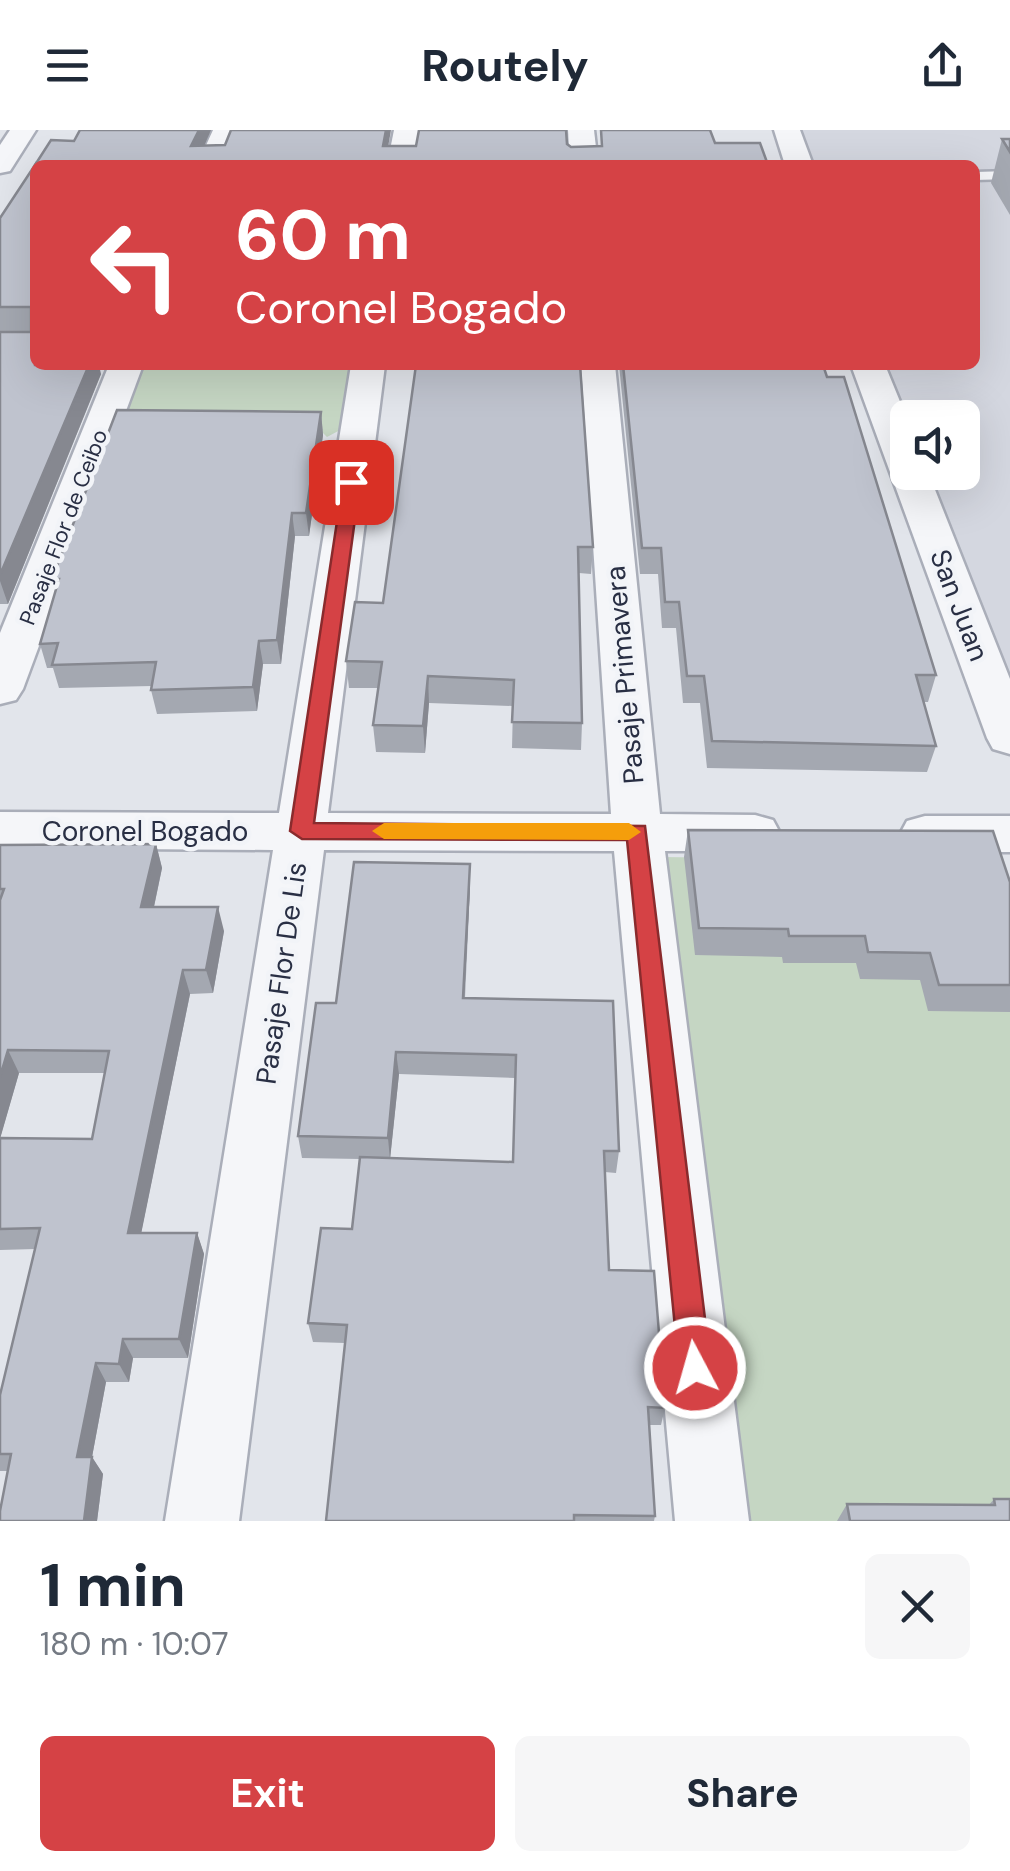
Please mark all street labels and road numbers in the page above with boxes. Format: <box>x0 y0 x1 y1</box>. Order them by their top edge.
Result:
street label: Pasaje Flor de Ceibo <box>13 425 114 629</box>
street label: San Juan <box>921 544 998 666</box>
street label: Pasaje Primavera <box>597 564 652 786</box>
street label: Coronel Bogado <box>42 813 248 850</box>
street label: Pasaje Flor De Lis <box>248 860 315 1087</box>

